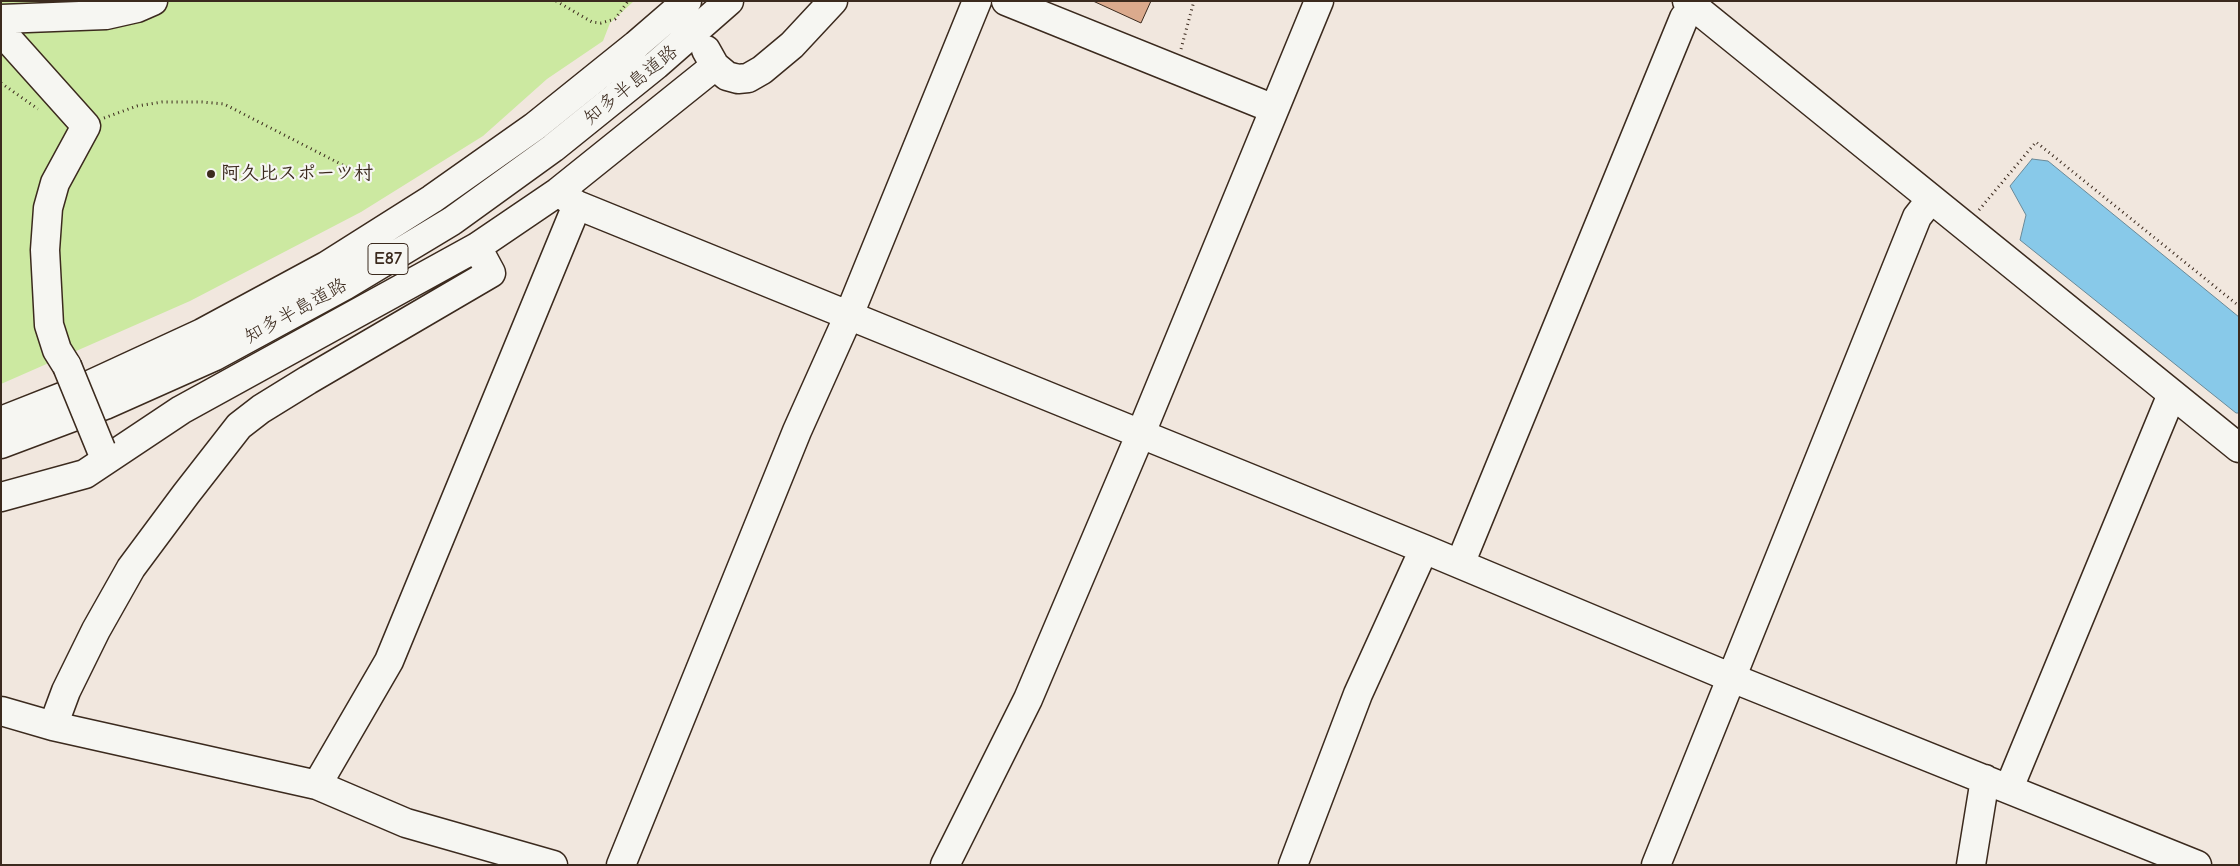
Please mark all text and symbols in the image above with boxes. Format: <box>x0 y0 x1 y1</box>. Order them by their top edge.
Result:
street label: 知多半島道路 <box>580 40 682 130</box>
place label: 阿久比スポーツ村 <box>221 163 373 185</box>
marker: 阿久比スポーツ村 <box>205 168 217 180</box>
road number: E87 <box>368 243 408 274</box>
street label: 知多半島道路 <box>241 273 351 349</box>

